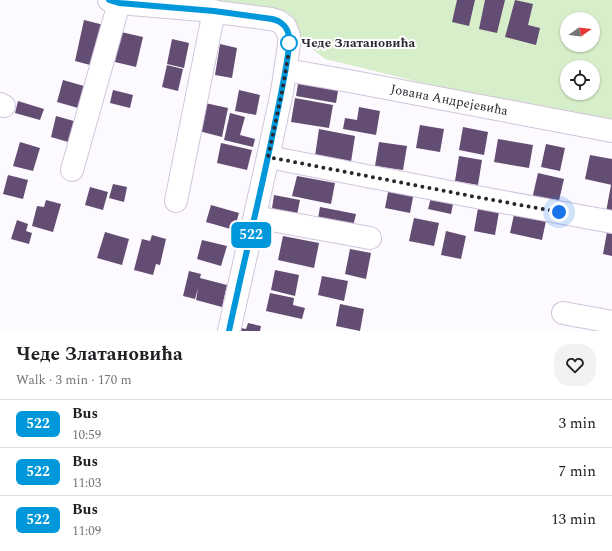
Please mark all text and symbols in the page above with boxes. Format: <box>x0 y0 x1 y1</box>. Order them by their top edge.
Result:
north arrow <box>560 12 600 52</box>
map controls <box>560 12 600 100</box>
place label: Чеде Златановића <box>301 33 415 53</box>
marker: Чеде Златановића <box>280 34 298 52</box>
button: locate <box>560 60 600 100</box>
street label: Јована Андрејевића <box>389 79 510 121</box>
your location <box>549 202 569 222</box>
line badge: 522 <box>228 222 274 248</box>
text: 522 <box>239 224 263 245</box>
text: Чеде Златановића <box>16 340 183 369</box>
button: heart <box>554 344 596 386</box>
text: Walk · 3 min · 170 m <box>16 370 132 390</box>
text: Bus <box>72 402 98 425</box>
text: 3 min <box>558 412 596 435</box>
text: 522 <box>26 413 50 434</box>
text: 10:59 <box>72 425 101 445</box>
text: Bus <box>72 450 98 473</box>
text: 7 min <box>558 460 596 483</box>
text: 522 <box>26 461 50 482</box>
text: 11:03 <box>72 473 101 493</box>
text: Bus <box>72 498 98 521</box>
text: 13 min <box>551 508 596 531</box>
text: 522 <box>26 509 50 530</box>
text: 11:09 <box>72 521 101 541</box>

